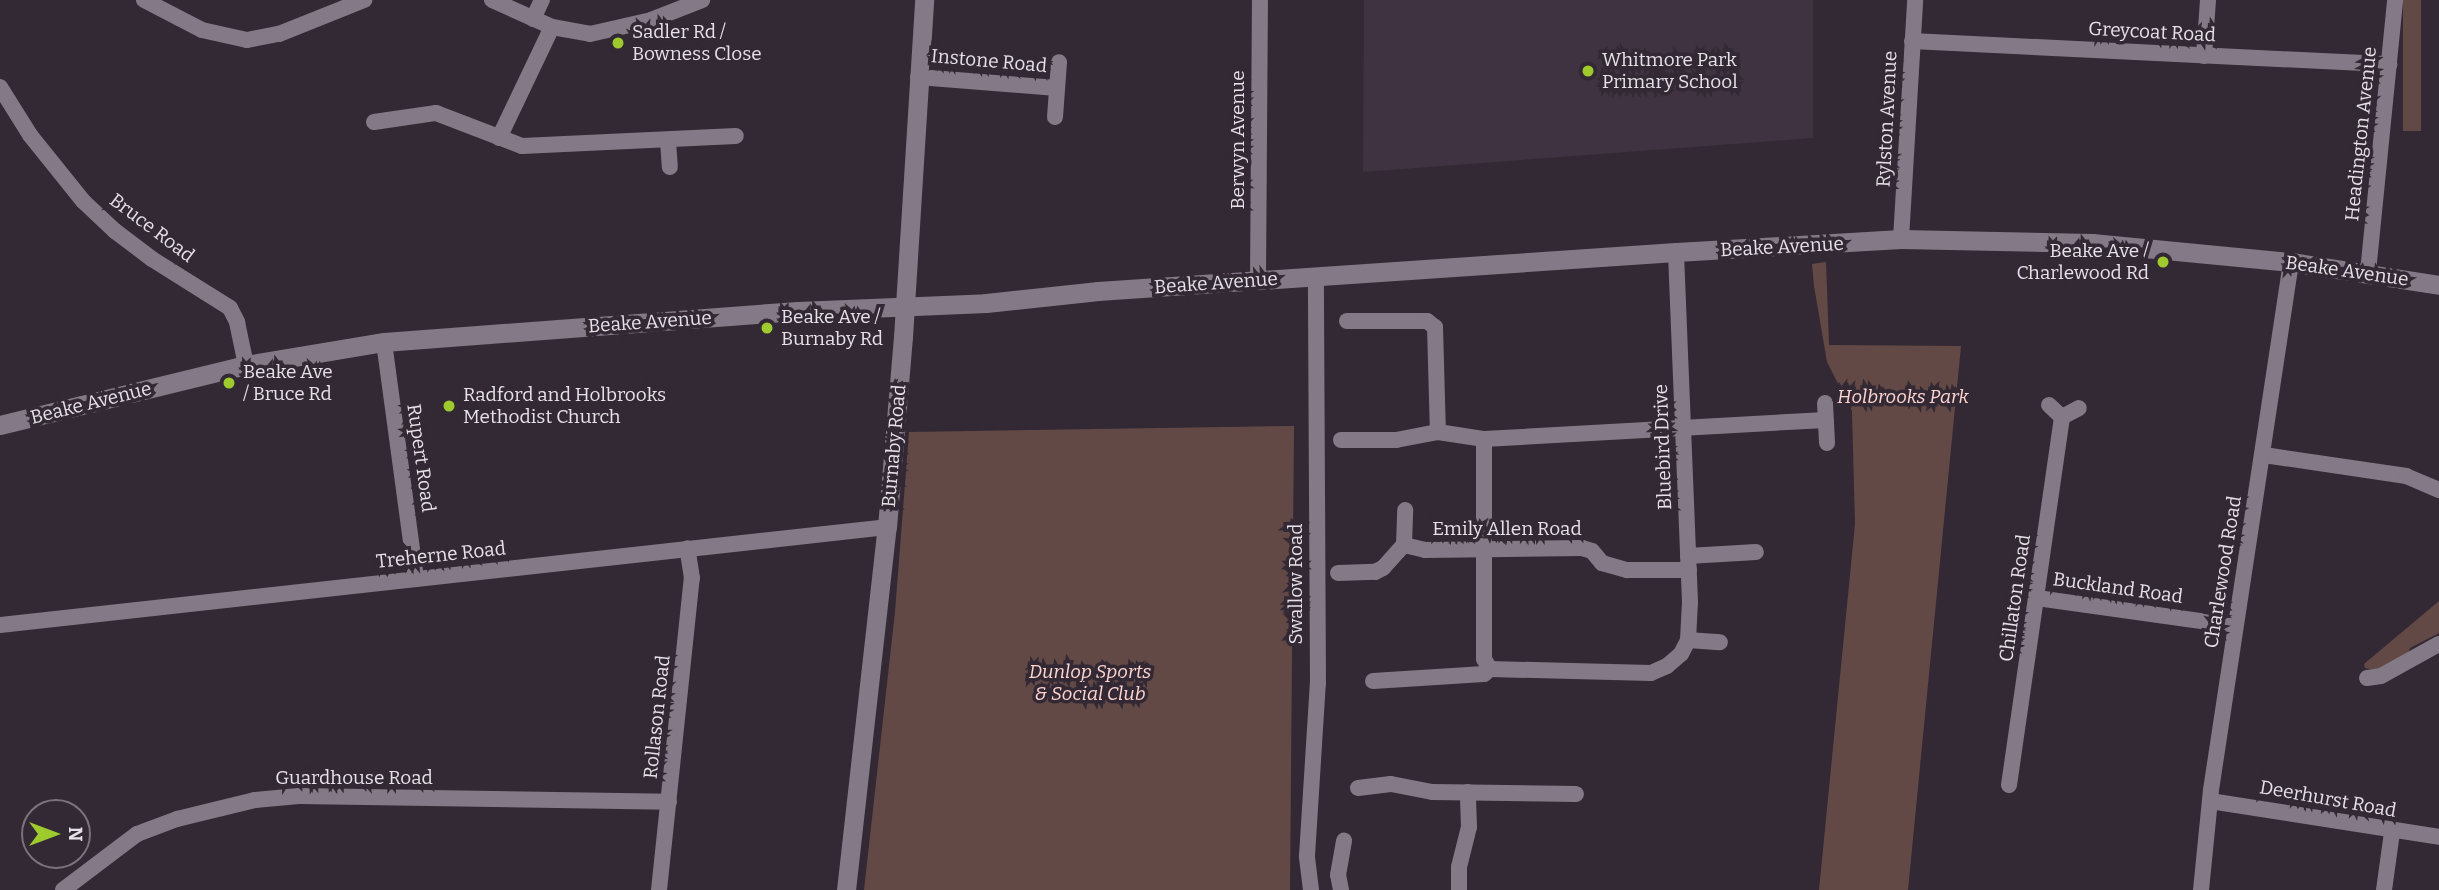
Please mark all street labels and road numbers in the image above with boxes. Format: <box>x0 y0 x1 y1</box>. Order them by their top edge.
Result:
street label: Greycoat Road <box>2088 17 2216 47</box>
street label: Instone Road <box>930 45 1048 77</box>
street label: Headington Avenue <box>2341 46 2381 222</box>
street label: Rylston Avenue <box>1872 50 1902 188</box>
street label: Berwyn Avenue <box>1227 70 1249 210</box>
street label: Bruce Road <box>105 189 199 267</box>
street label: Beake Avenue <box>1720 232 1844 262</box>
street label: Beake Avenue <box>2284 251 2410 291</box>
street label: Beake Avenue <box>1153 267 1279 299</box>
street label: Beake Avenue <box>587 306 713 338</box>
street label: Beake Avenue <box>28 377 154 429</box>
street label: Burnaby Road <box>877 384 911 508</box>
street label: Bluebird Drive <box>1649 384 1677 510</box>
street label: Rupert Road <box>402 402 440 514</box>
street label: Charlewood Road <box>2200 494 2246 650</box>
street label: Emily Allen Road <box>1432 518 1582 540</box>
street label: Swallow Road <box>1285 523 1307 645</box>
street label: Chillaton Road <box>1995 533 2035 663</box>
street label: Treherne Road <box>375 537 507 573</box>
street label: Buckland Road <box>2052 568 2184 608</box>
street label: Rollason Road <box>639 654 675 780</box>
street label: Guardhouse Road <box>275 767 433 789</box>
street label: Deerhurst Road <box>2258 776 2398 822</box>

